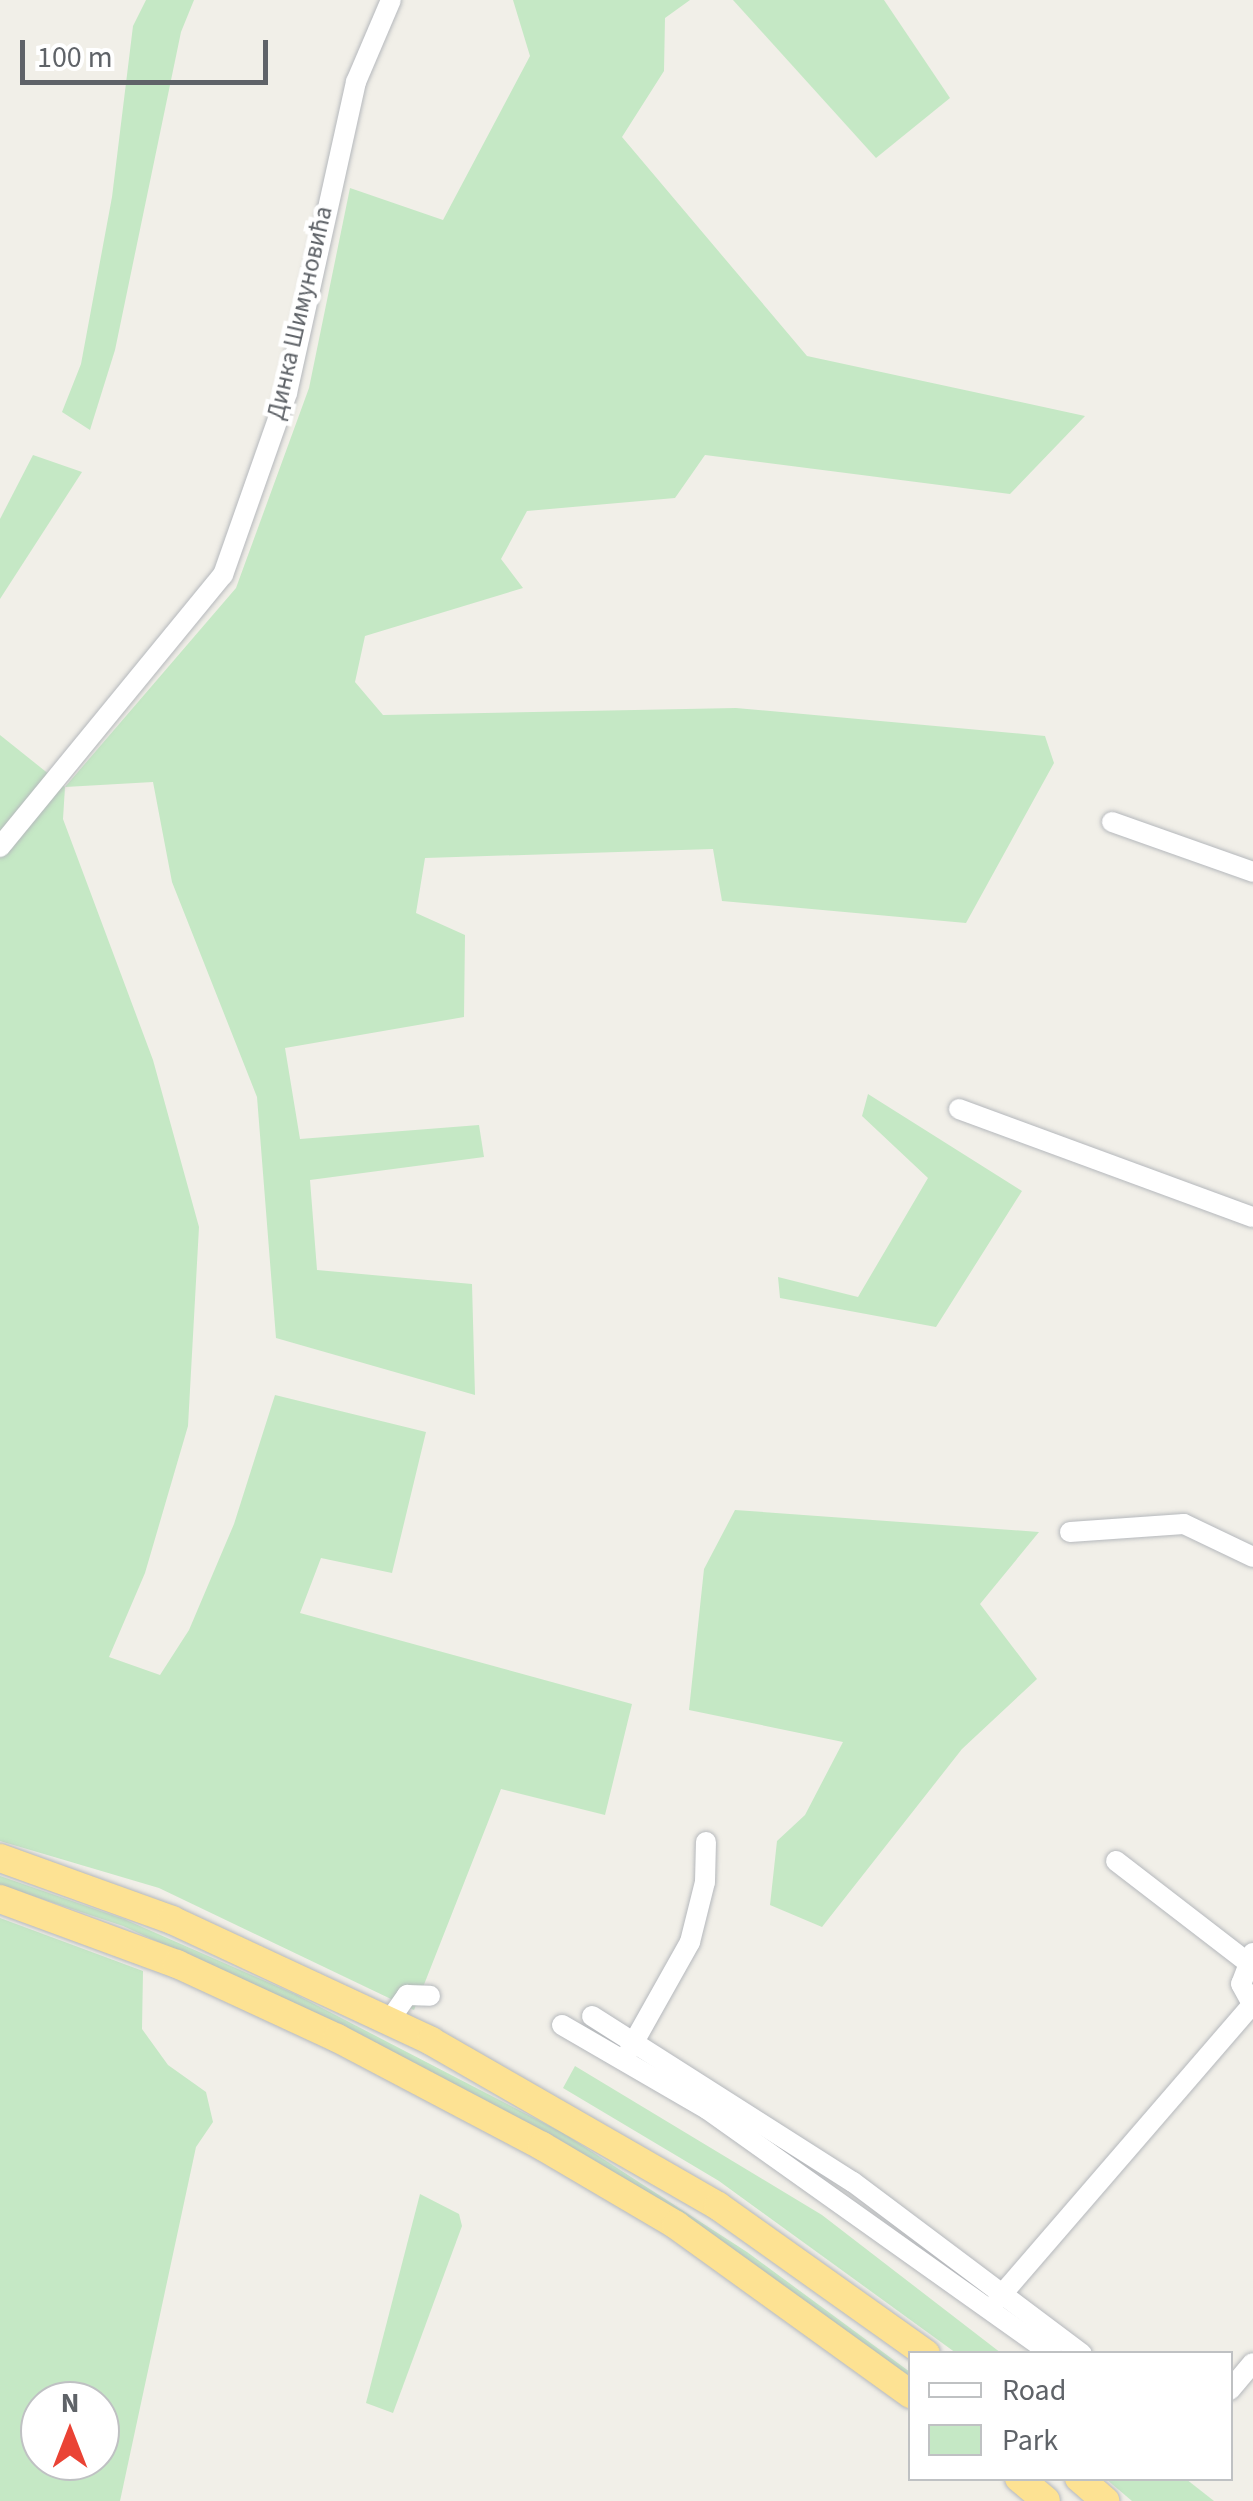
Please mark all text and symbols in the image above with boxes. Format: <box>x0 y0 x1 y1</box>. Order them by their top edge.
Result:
scale bar <box>25 20 272 82</box>
text: 100 m <box>37 36 113 79</box>
street label: Динка Шимуновића <box>261 203 339 423</box>
legend <box>908 2351 1233 2481</box>
text: Road <box>1002 2369 1066 2412</box>
north arrow <box>20 2381 120 2481</box>
text: N <box>61 2383 79 2423</box>
text: Park <box>1002 2419 1058 2462</box>

